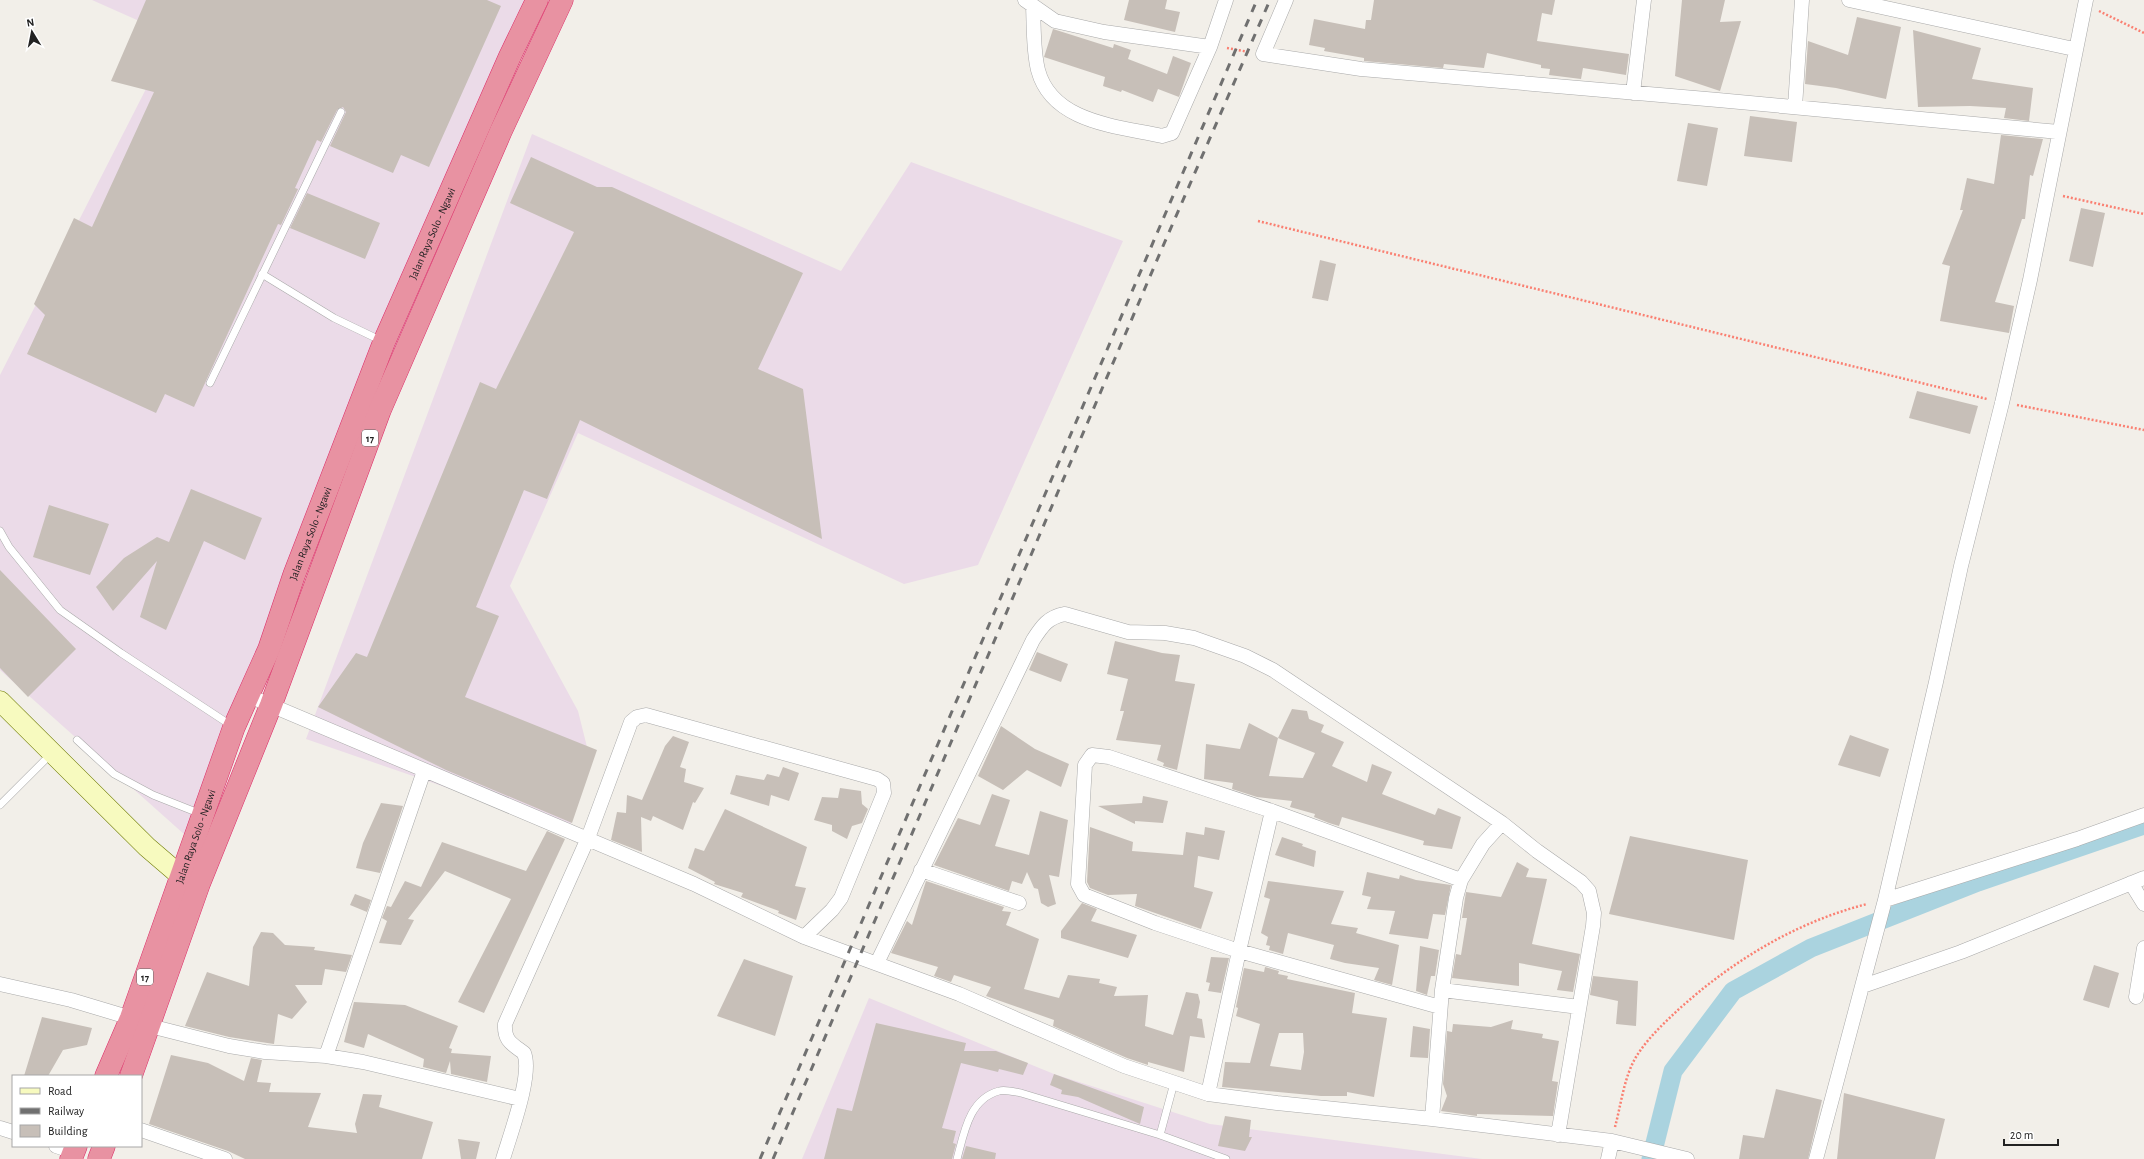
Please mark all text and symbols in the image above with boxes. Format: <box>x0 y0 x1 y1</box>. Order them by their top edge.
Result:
north arrow <box>12 12 52 52</box>
text: N <box>26 17 35 29</box>
street label: Jalan Raya Solo - Ngawi <box>407 186 457 281</box>
road number: 17 <box>362 430 378 446</box>
street label: Jalan Raya Solo - Ngawi <box>288 486 333 582</box>
street label: Jalan Raya Solo - Ngawi <box>174 788 217 885</box>
road number: 17 <box>137 969 153 985</box>
legend <box>12 1075 142 1147</box>
text: Road <box>48 1085 72 1097</box>
text: Railway <box>48 1105 84 1118</box>
scale bar <box>2004 1121 2058 1147</box>
text: Building <box>48 1125 88 1137</box>
text: 20 m <box>2010 1129 2033 1141</box>

